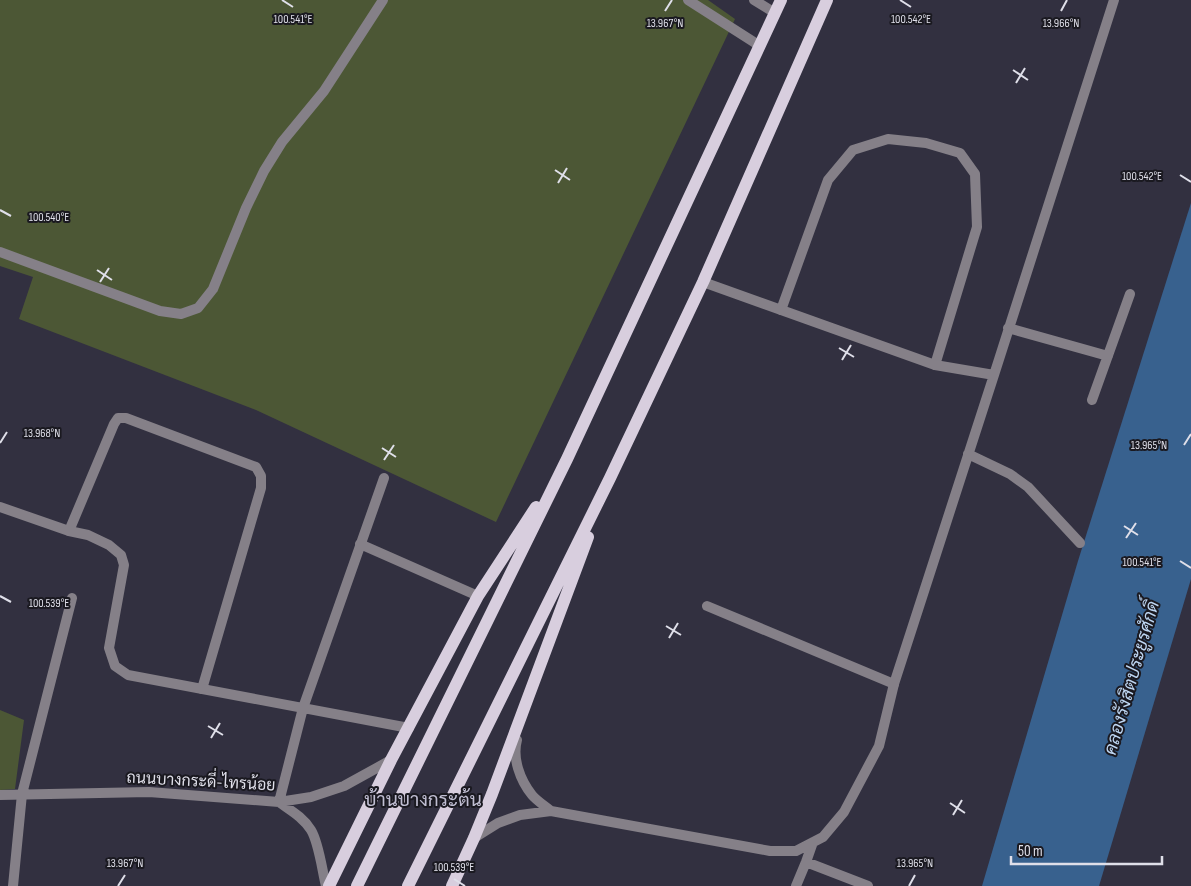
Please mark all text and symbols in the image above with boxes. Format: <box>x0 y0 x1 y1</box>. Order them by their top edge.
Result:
text: 100.541°E <box>274 12 312 27</box>
text: 100.542°E <box>891 12 931 27</box>
text: 13.967°N <box>647 16 683 31</box>
text: 13.966°N <box>1043 16 1079 31</box>
text: 100.542°E <box>1122 169 1162 184</box>
text: 100.540°E <box>29 210 69 225</box>
text: 13.968°N <box>24 426 60 441</box>
text: 13.965°N <box>1131 438 1167 453</box>
text: 100.541°E <box>1123 555 1161 570</box>
water label: คลองรังสิตประยูรศักดิ์ <box>1094 593 1167 758</box>
text: 100.539°E <box>29 596 69 611</box>
street label: ถนนบางกระดี่-ไทรน้อย <box>126 763 276 795</box>
district label: บ้านบางกระต้น <box>364 788 482 812</box>
scale bar <box>1011 834 1162 866</box>
text: 50 m <box>1018 842 1043 861</box>
text: 13.967°N <box>107 856 143 871</box>
text: 13.965°N <box>897 856 933 871</box>
text: 100.539°E <box>434 860 474 875</box>

